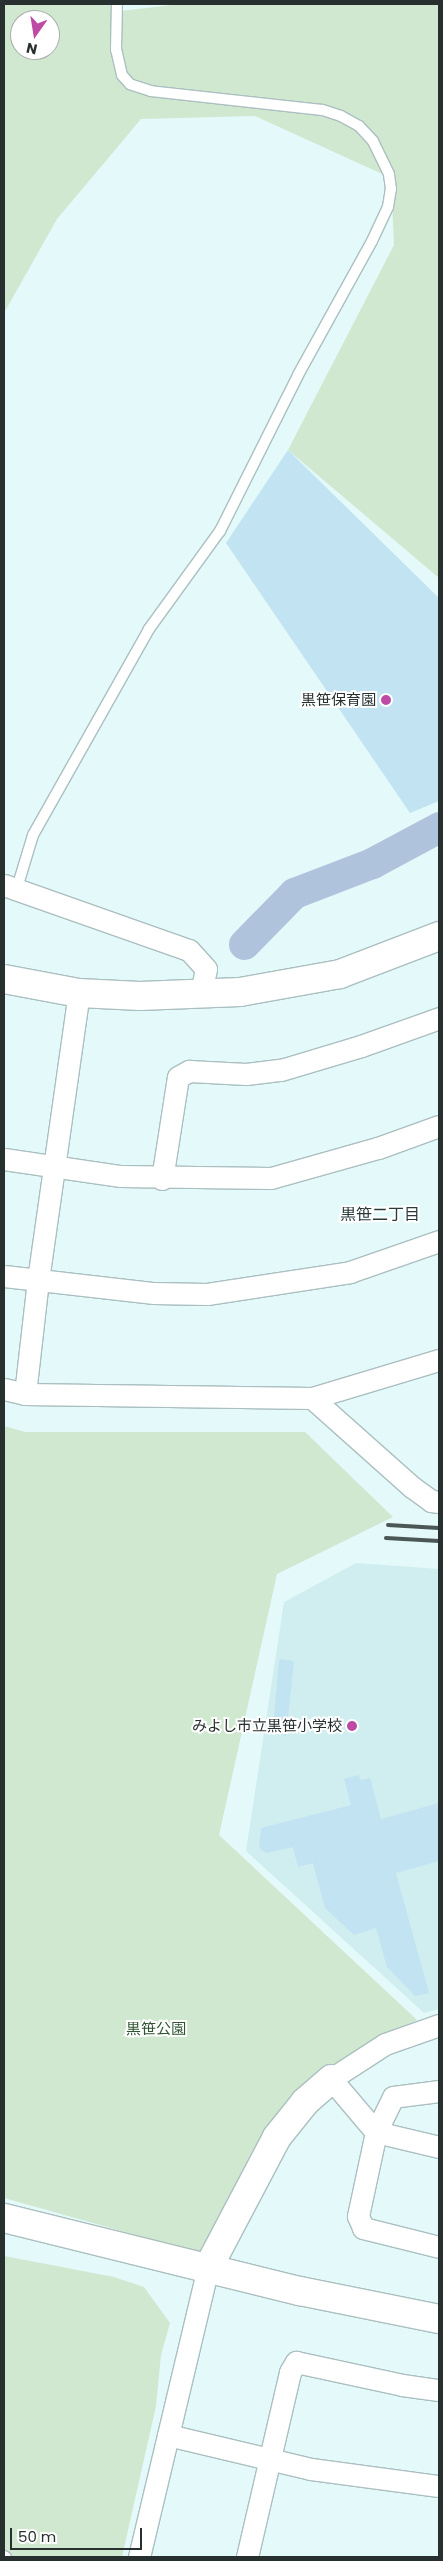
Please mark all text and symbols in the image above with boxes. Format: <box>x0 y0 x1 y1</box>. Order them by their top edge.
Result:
north arrow <box>10 10 60 60</box>
text: N <box>24 38 39 60</box>
place label: 黒笹保育園 <box>301 691 376 709</box>
marker: 黒笹保育園 <box>380 694 392 706</box>
district label: 黒笹二丁目 <box>340 1205 420 1225</box>
place label: みよし市立黒笹小学校 <box>192 1717 342 1735</box>
marker: みよし市立黒笹小学校 <box>346 1720 358 1732</box>
park label: 黒笹公園 <box>126 2020 186 2038</box>
scale bar <box>12 2518 145 2550</box>
text: 50 m <box>18 2526 56 2547</box>

